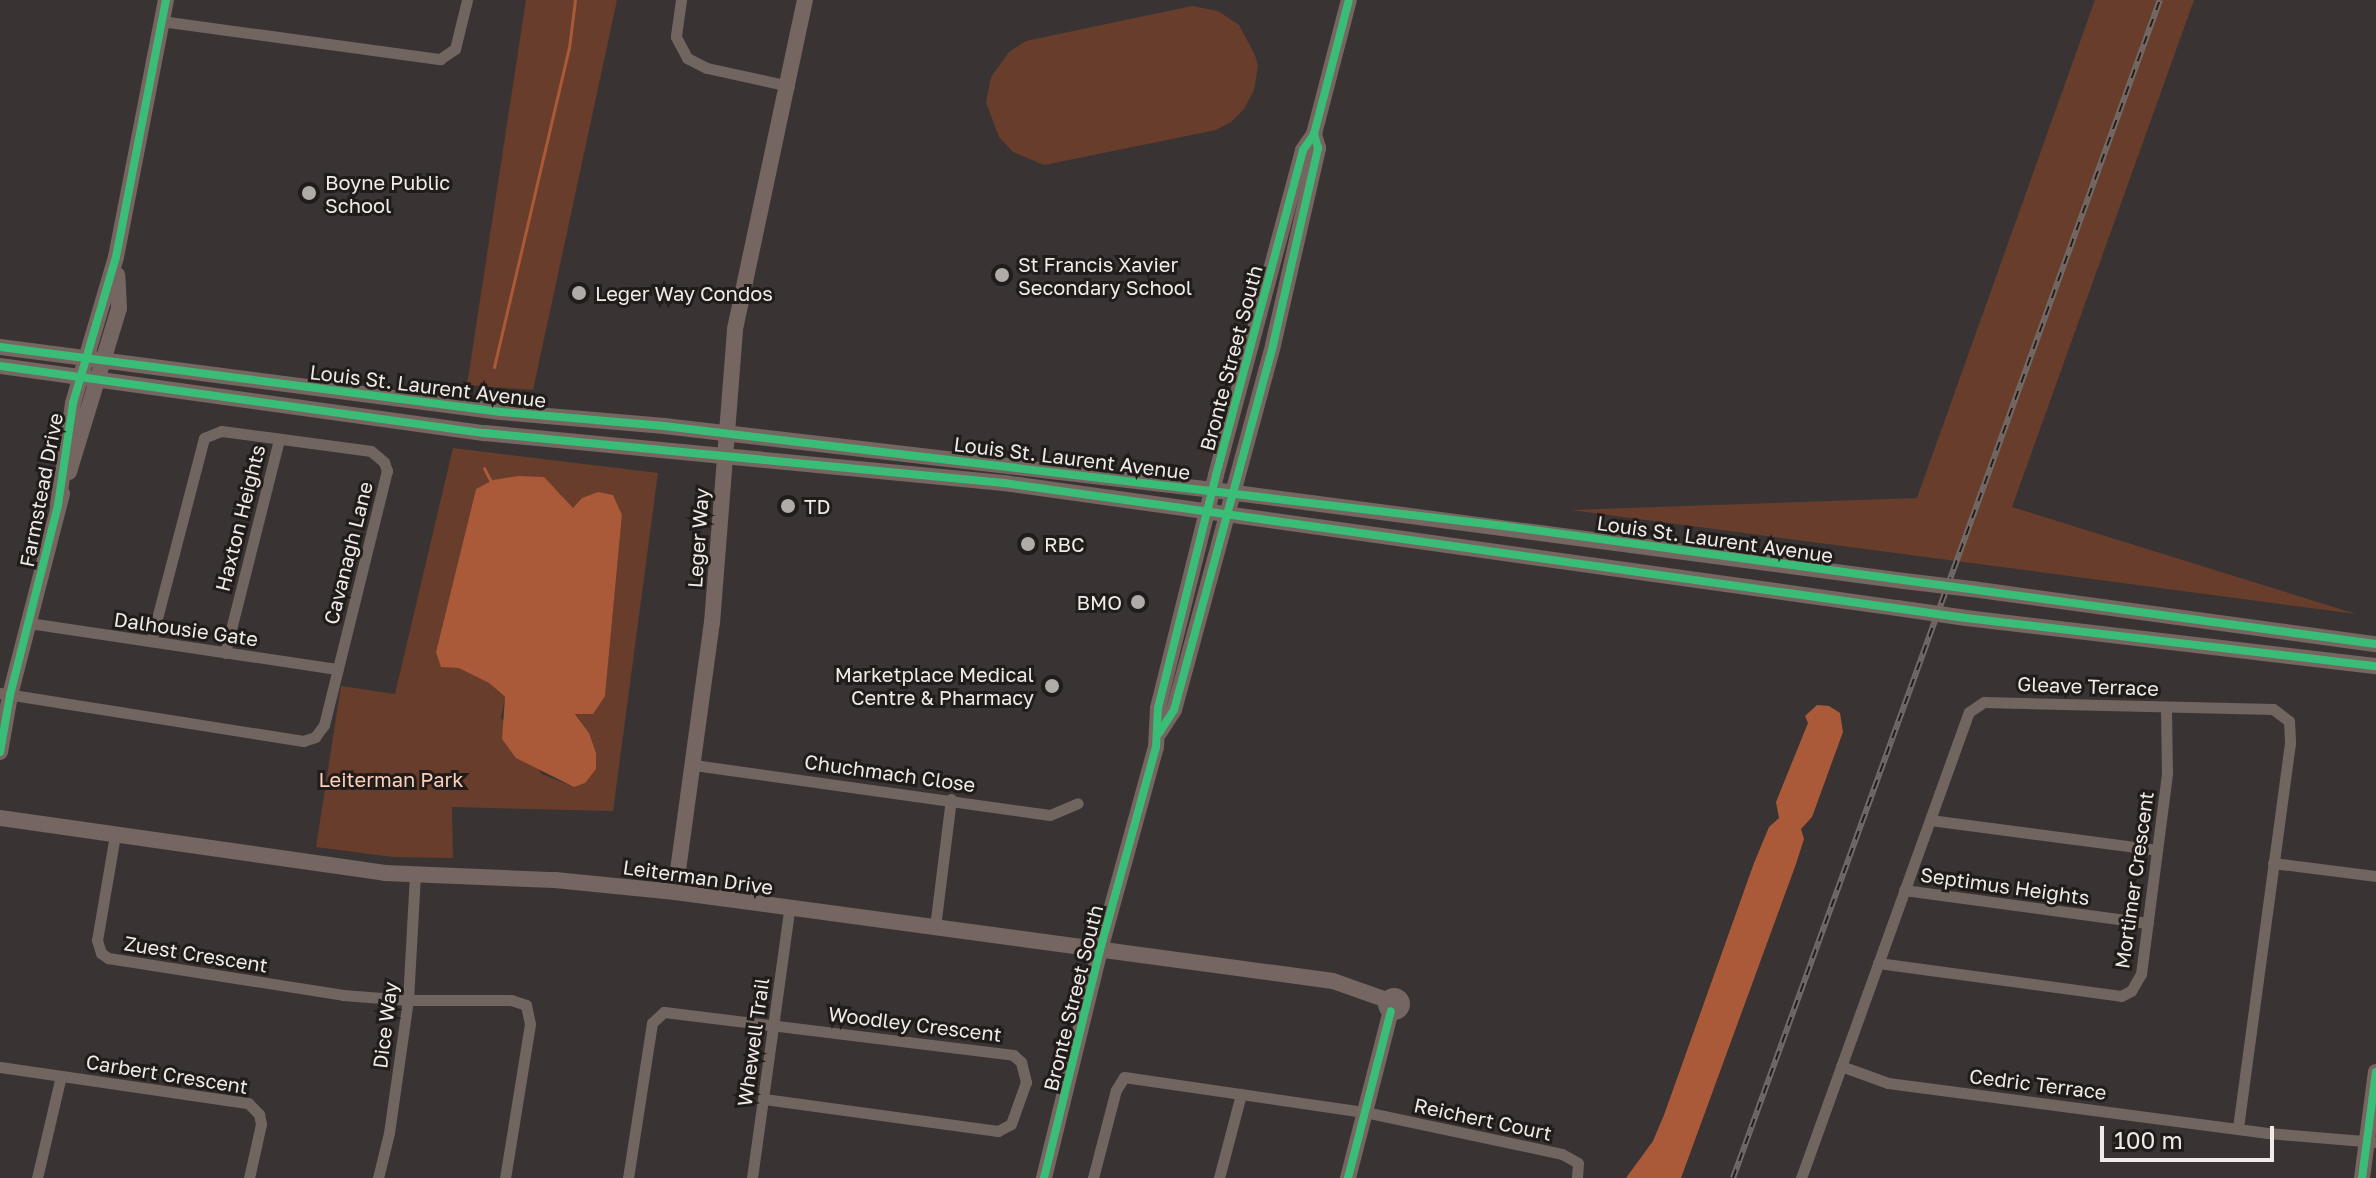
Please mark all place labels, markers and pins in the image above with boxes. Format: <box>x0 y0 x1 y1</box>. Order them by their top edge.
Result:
place label: Boyne Public School <box>325 170 450 217</box>
marker: Boyne Public School <box>300 184 318 202</box>
place label: St Francis Xavier Secondary School <box>1018 252 1192 299</box>
marker: St Francis Xavier Secondary School <box>993 266 1011 284</box>
place label: Leger Way Condos <box>595 281 773 305</box>
marker: Leger Way Condos <box>570 284 588 302</box>
place label: TD <box>804 494 830 518</box>
marker: TD <box>779 497 797 515</box>
place label: RBC <box>1044 532 1084 556</box>
marker: RBC <box>1019 535 1037 553</box>
place label: BMO <box>1077 590 1122 614</box>
marker: BMO <box>1129 593 1147 611</box>
place label: Marketplace Medical Centre & Pharmacy <box>835 662 1034 709</box>
marker: Marketplace Medical Centre & Pharmacy <box>1041 675 1063 697</box>

